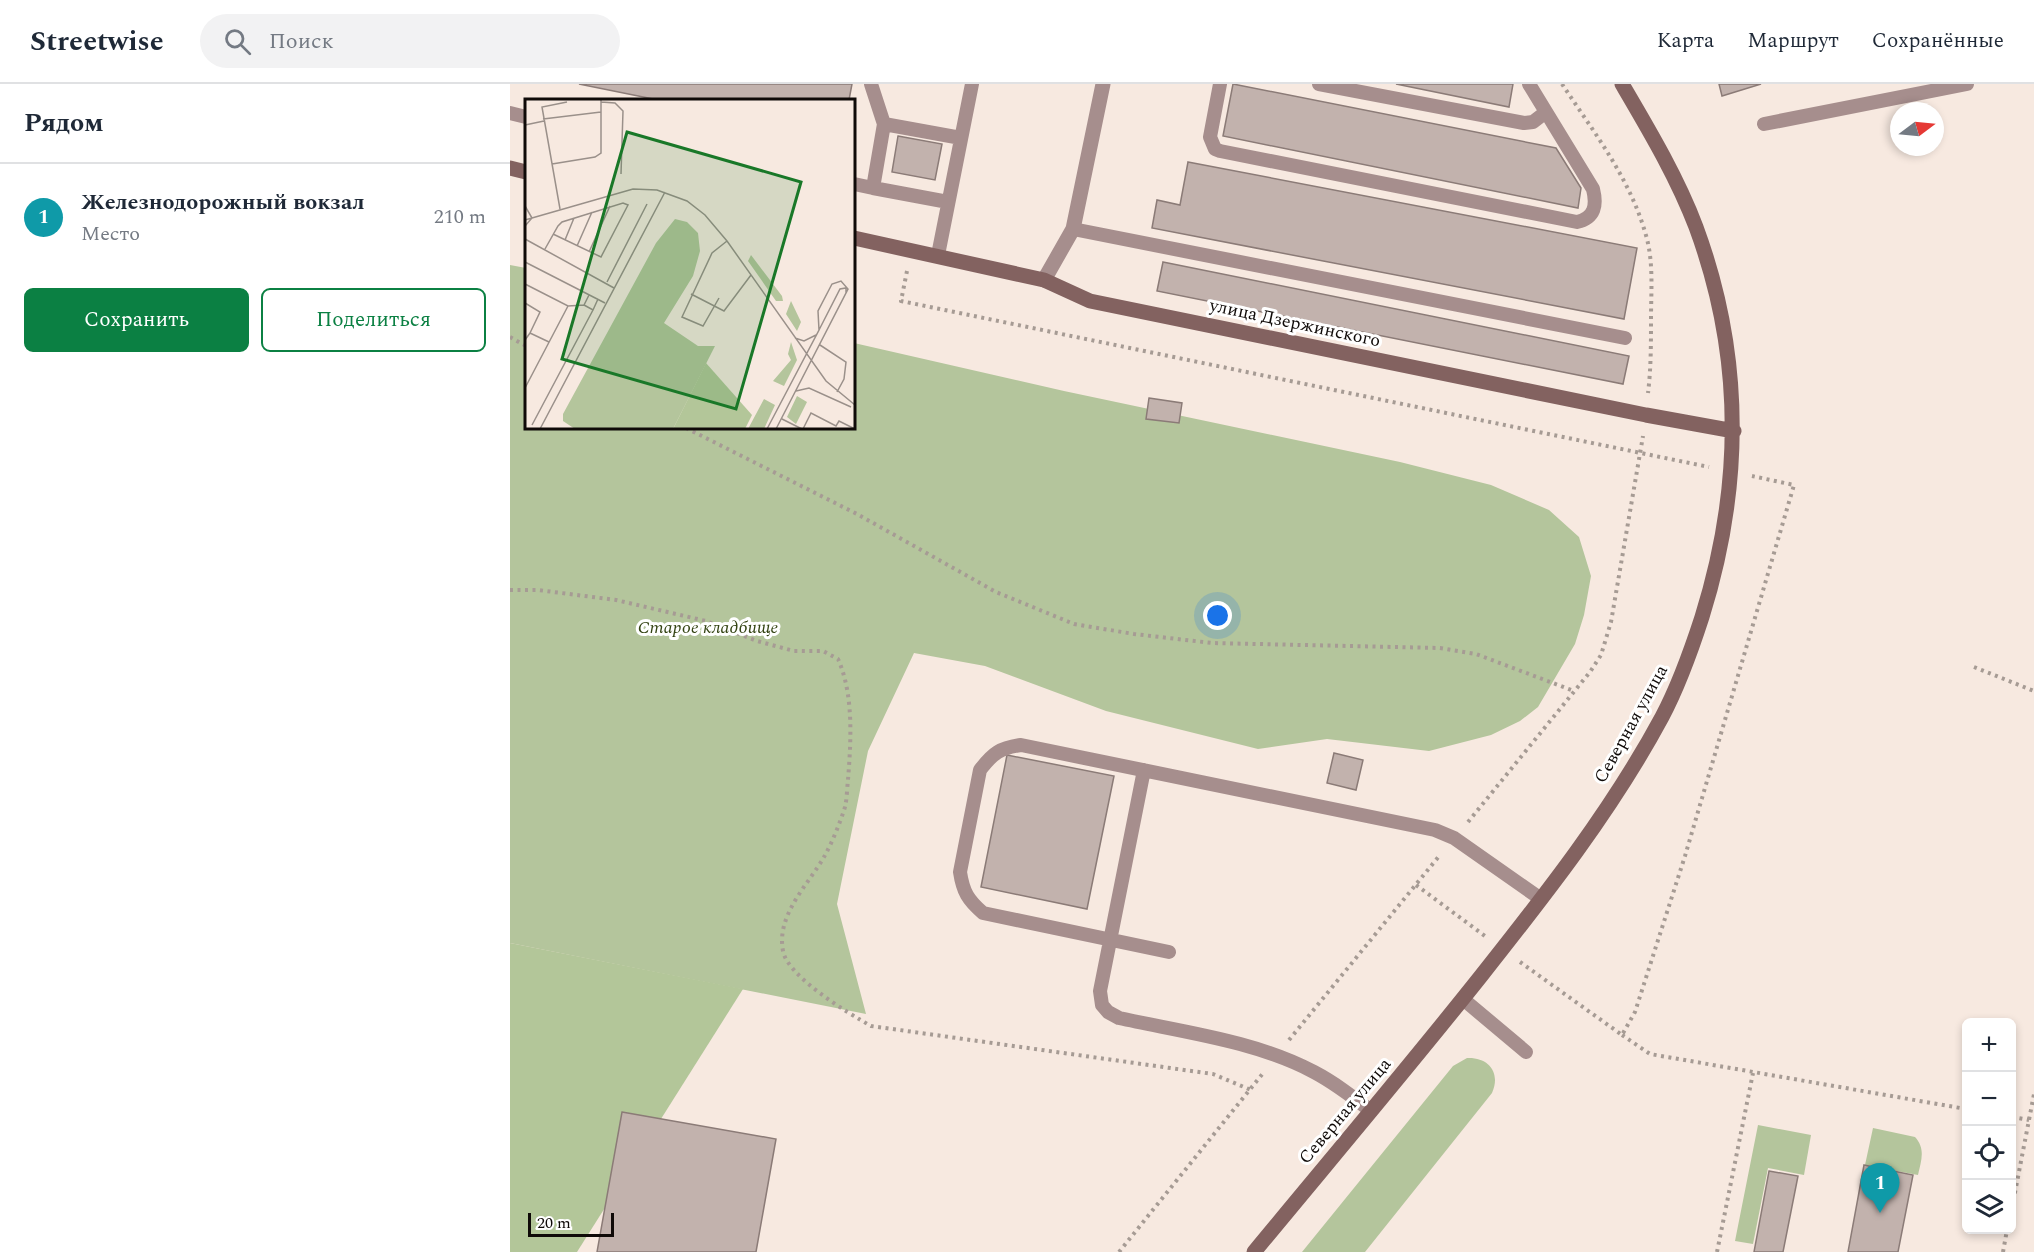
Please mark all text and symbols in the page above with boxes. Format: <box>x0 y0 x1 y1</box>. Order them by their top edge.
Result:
search box <box>200 14 620 68</box>
text: Streetwise <box>30 20 164 63</box>
icon: search <box>221 25 254 58</box>
text: Поиск <box>269 25 334 58</box>
text: Карта <box>1657 25 1714 57</box>
text: Маршрут <box>1747 25 1839 57</box>
text: Сохранённые <box>1872 25 2004 57</box>
inset map <box>525 99 855 429</box>
north arrow <box>1890 102 1944 156</box>
text: Рядом <box>24 103 104 143</box>
text: Железнодорожный вокзал <box>81 186 365 219</box>
text: 1 <box>38 202 49 232</box>
text: 210 m <box>434 202 486 232</box>
text: Место <box>81 219 140 249</box>
button: Сохранить <box>24 288 249 352</box>
button: Поделиться <box>261 288 486 352</box>
street label: улица Дзержинского <box>1206 291 1383 354</box>
your location <box>1203 601 1232 630</box>
park label: Старое кладбище <box>638 614 778 641</box>
street label: Северная улица <box>1587 660 1675 788</box>
map controls <box>1962 1018 2016 1234</box>
button: + <box>1962 1018 2016 1072</box>
street label: Северная улица <box>1292 1052 1398 1170</box>
button: − <box>1962 1072 2016 1126</box>
button: locate <box>1962 1126 2016 1180</box>
pin: 1 <box>1860 1164 1900 1213</box>
button: layers <box>1962 1180 2016 1234</box>
scale bar <box>528 1210 614 1238</box>
text: 20 m <box>537 1211 571 1235</box>

